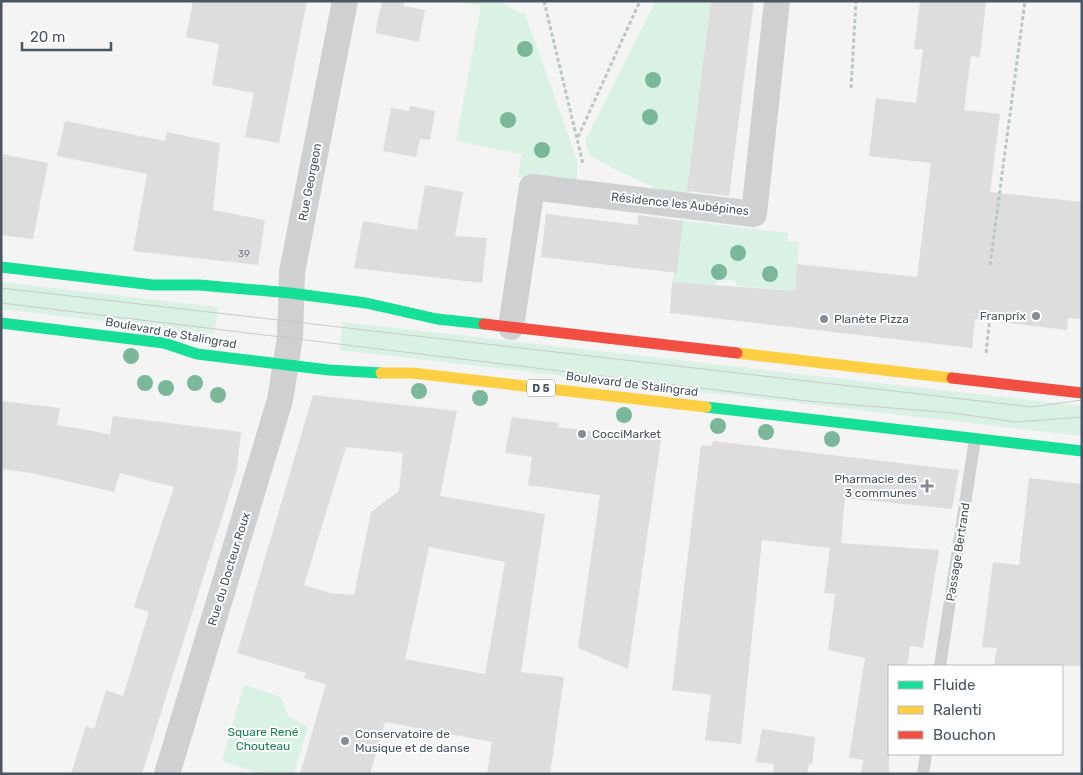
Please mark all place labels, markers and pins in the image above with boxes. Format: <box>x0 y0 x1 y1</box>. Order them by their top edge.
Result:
place label: Franprix <box>980 309 1027 323</box>
marker: Franprix <box>1030 310 1042 322</box>
place label: Planète Pizza <box>834 312 909 326</box>
marker: Planète Pizza <box>818 313 830 325</box>
place label: CocciMarket <box>592 427 661 441</box>
marker: CocciMarket <box>576 428 588 440</box>
place label: Pharmacie des 3 communes <box>834 472 917 500</box>
marker: Pharmacie des 3 communes <box>921 480 933 492</box>
place label: Conservatoire de Musique et de danse <box>355 727 470 755</box>
marker: Conservatoire de Musique et de danse <box>339 735 351 747</box>

